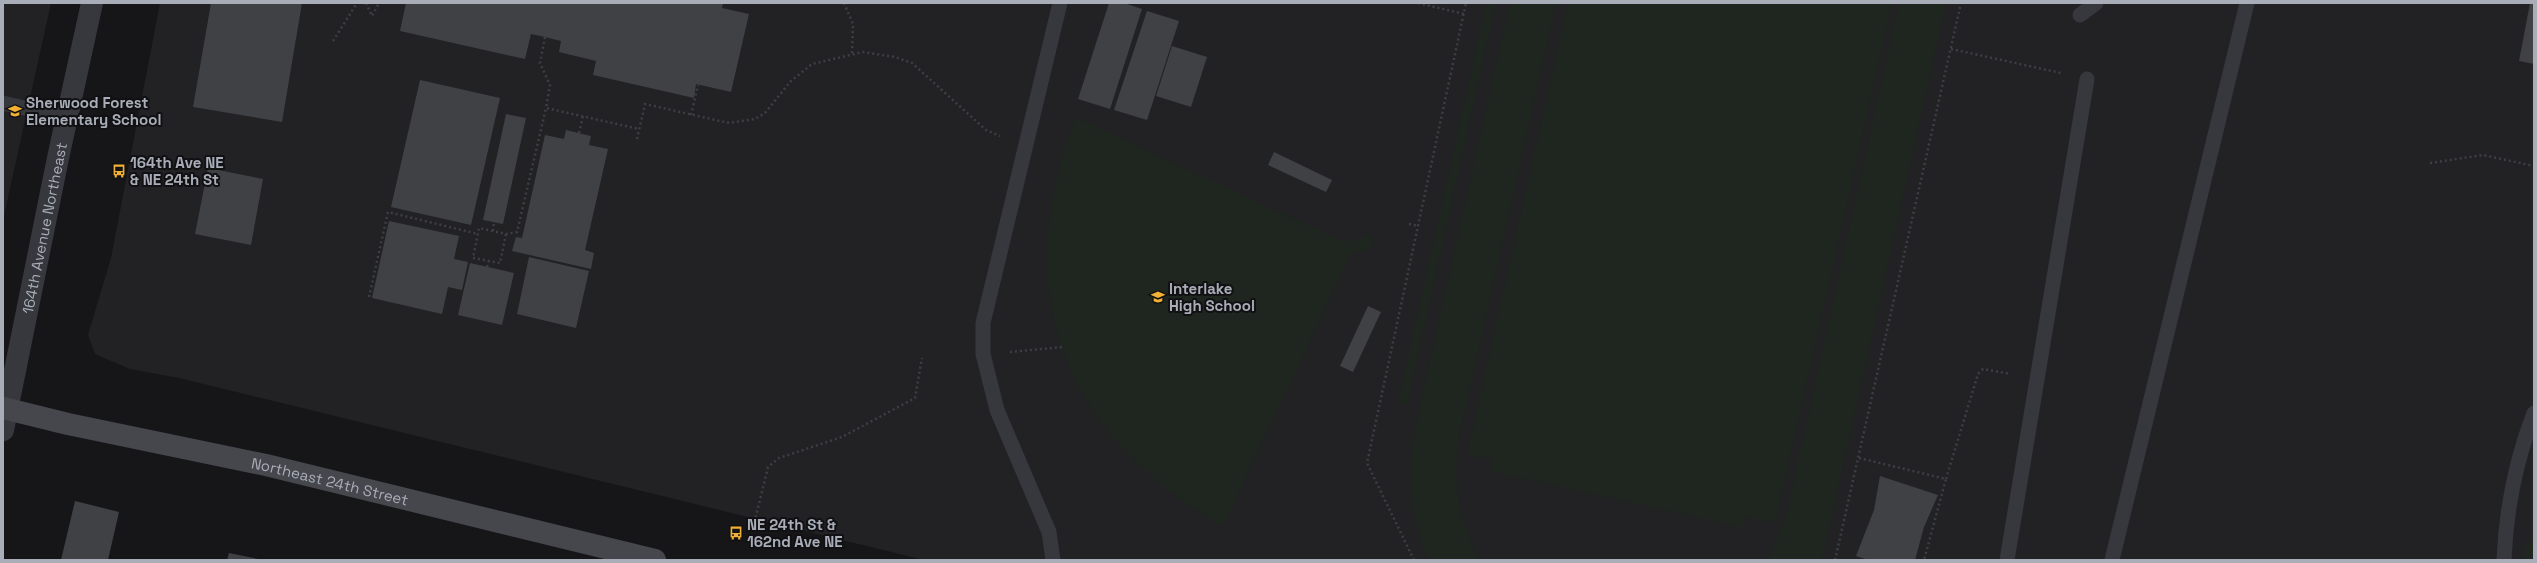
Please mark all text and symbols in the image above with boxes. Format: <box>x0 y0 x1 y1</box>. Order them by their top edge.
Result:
place label: Sherwood Forest Elementary School <box>26 93 161 129</box>
school or university icon: Sherwood Forest Elementary School <box>7 103 23 119</box>
street label: 164th Avenue Northeast <box>17 140 71 316</box>
place label: 164th Ave NE & NE 24th St <box>130 153 224 189</box>
bus stop icon: 164th Ave NE & NE 24th St <box>111 163 127 179</box>
place label: Interlake High School <box>1169 279 1255 315</box>
school or university icon: Interlake High School <box>1150 289 1166 305</box>
street label: Northeast 24th Street <box>250 453 410 509</box>
place label: NE 24th St & 162nd Ave NE <box>747 515 843 551</box>
bus stop icon: NE 24th St & 162nd Ave NE <box>728 525 744 541</box>

